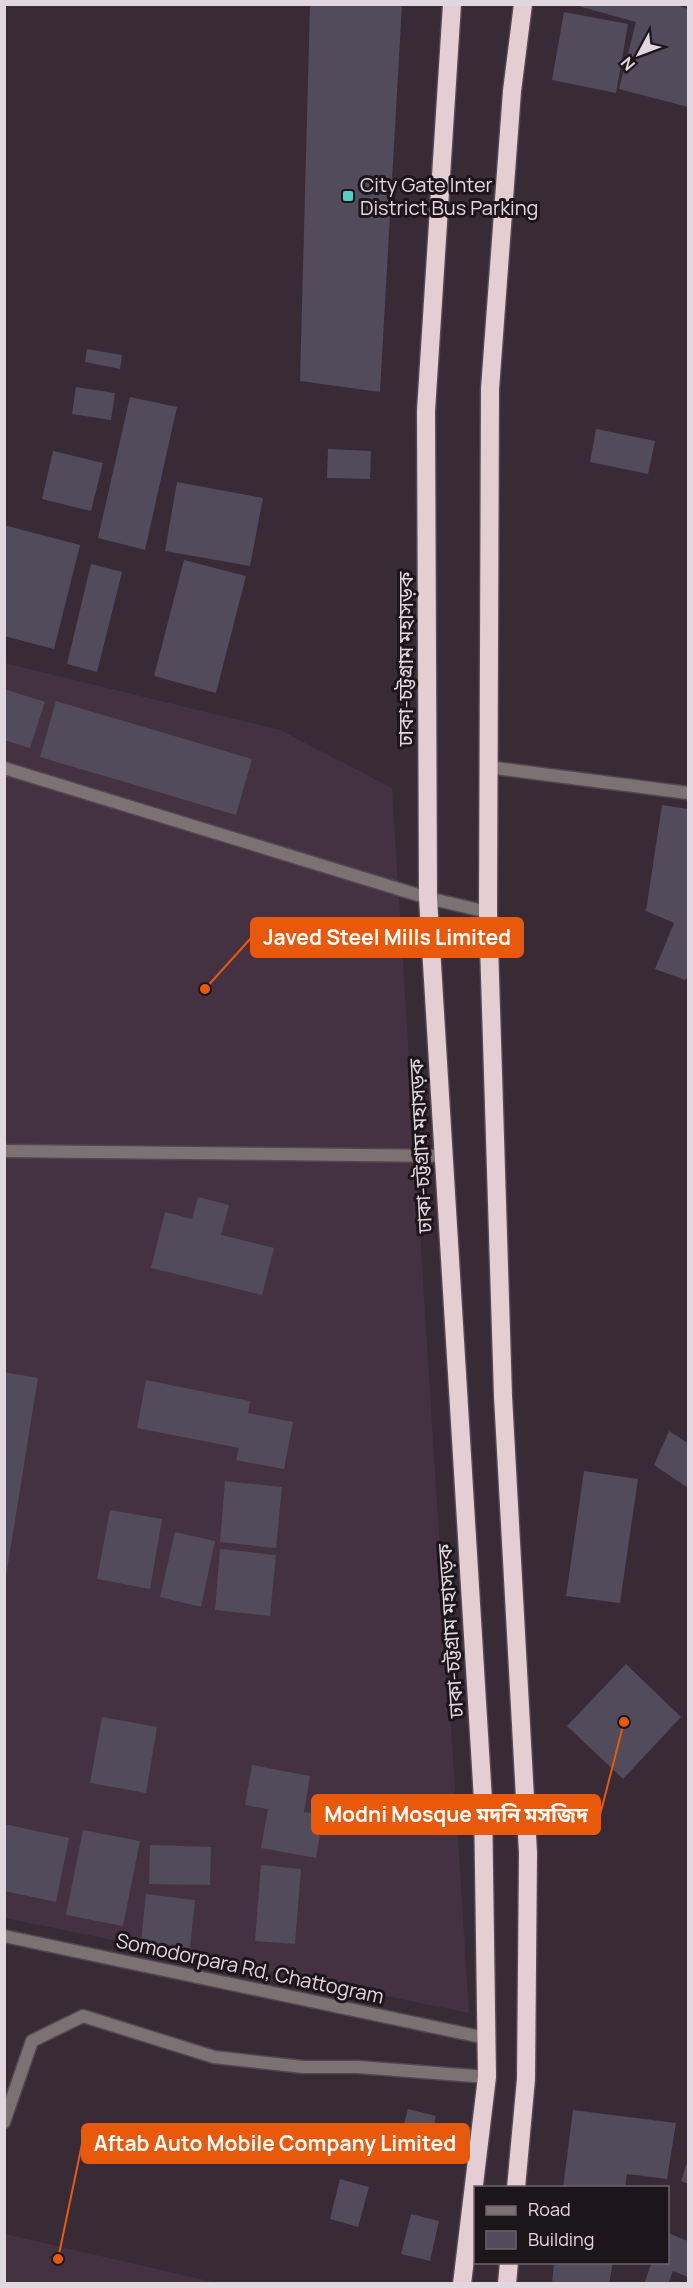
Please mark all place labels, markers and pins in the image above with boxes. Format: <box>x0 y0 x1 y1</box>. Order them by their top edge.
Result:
place label: City Gate Inter District Bus Parking <box>360 171 538 221</box>
marker: City Gate Inter District Bus Parking <box>341 189 355 203</box>
callout: Javed Steel Mills Limited <box>251 918 523 957</box>
callout: Modni Mosque মদনি মসজিদ <box>312 1795 600 1834</box>
callout: Aftab Auto Mobile Company Limited <box>82 2124 469 2163</box>

